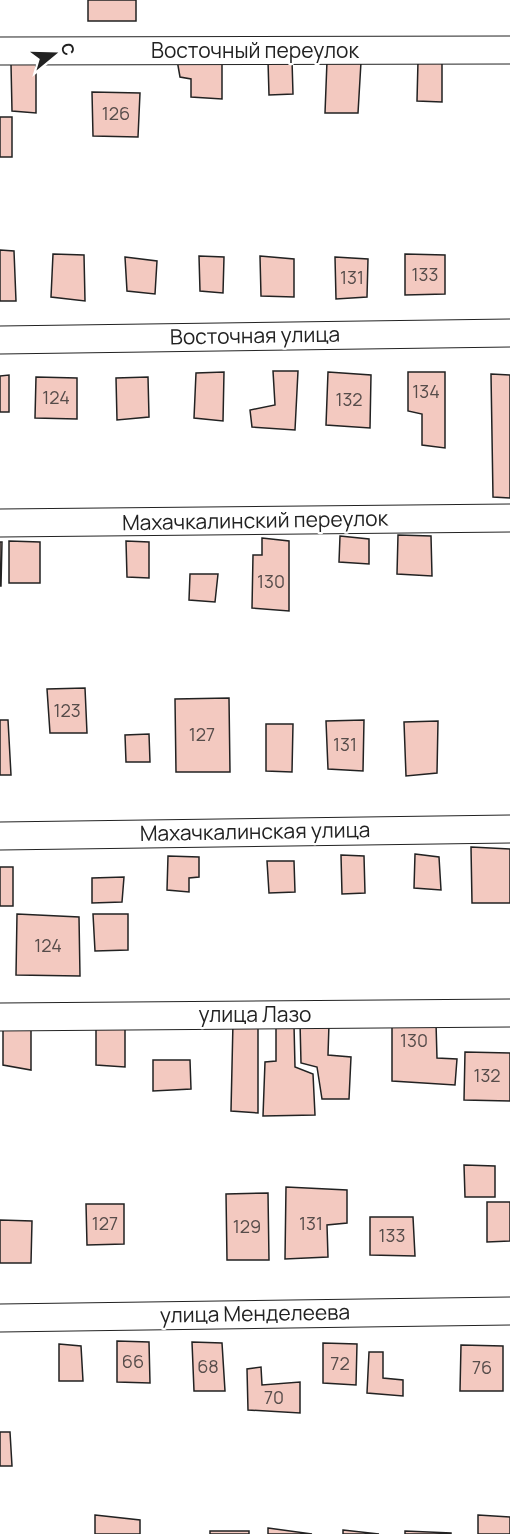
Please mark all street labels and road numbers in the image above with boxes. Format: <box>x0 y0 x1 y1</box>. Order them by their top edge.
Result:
street label: Восточный переулок <box>151 36 360 64</box>
street label: Восточная улица <box>170 320 340 350</box>
street label: Махачкалинский переулок <box>122 504 389 536</box>
street label: Махачкалинская улица <box>140 815 370 847</box>
street label: улица Лазо <box>199 1000 311 1028</box>
street label: улица Менделеева <box>160 1297 350 1329</box>

